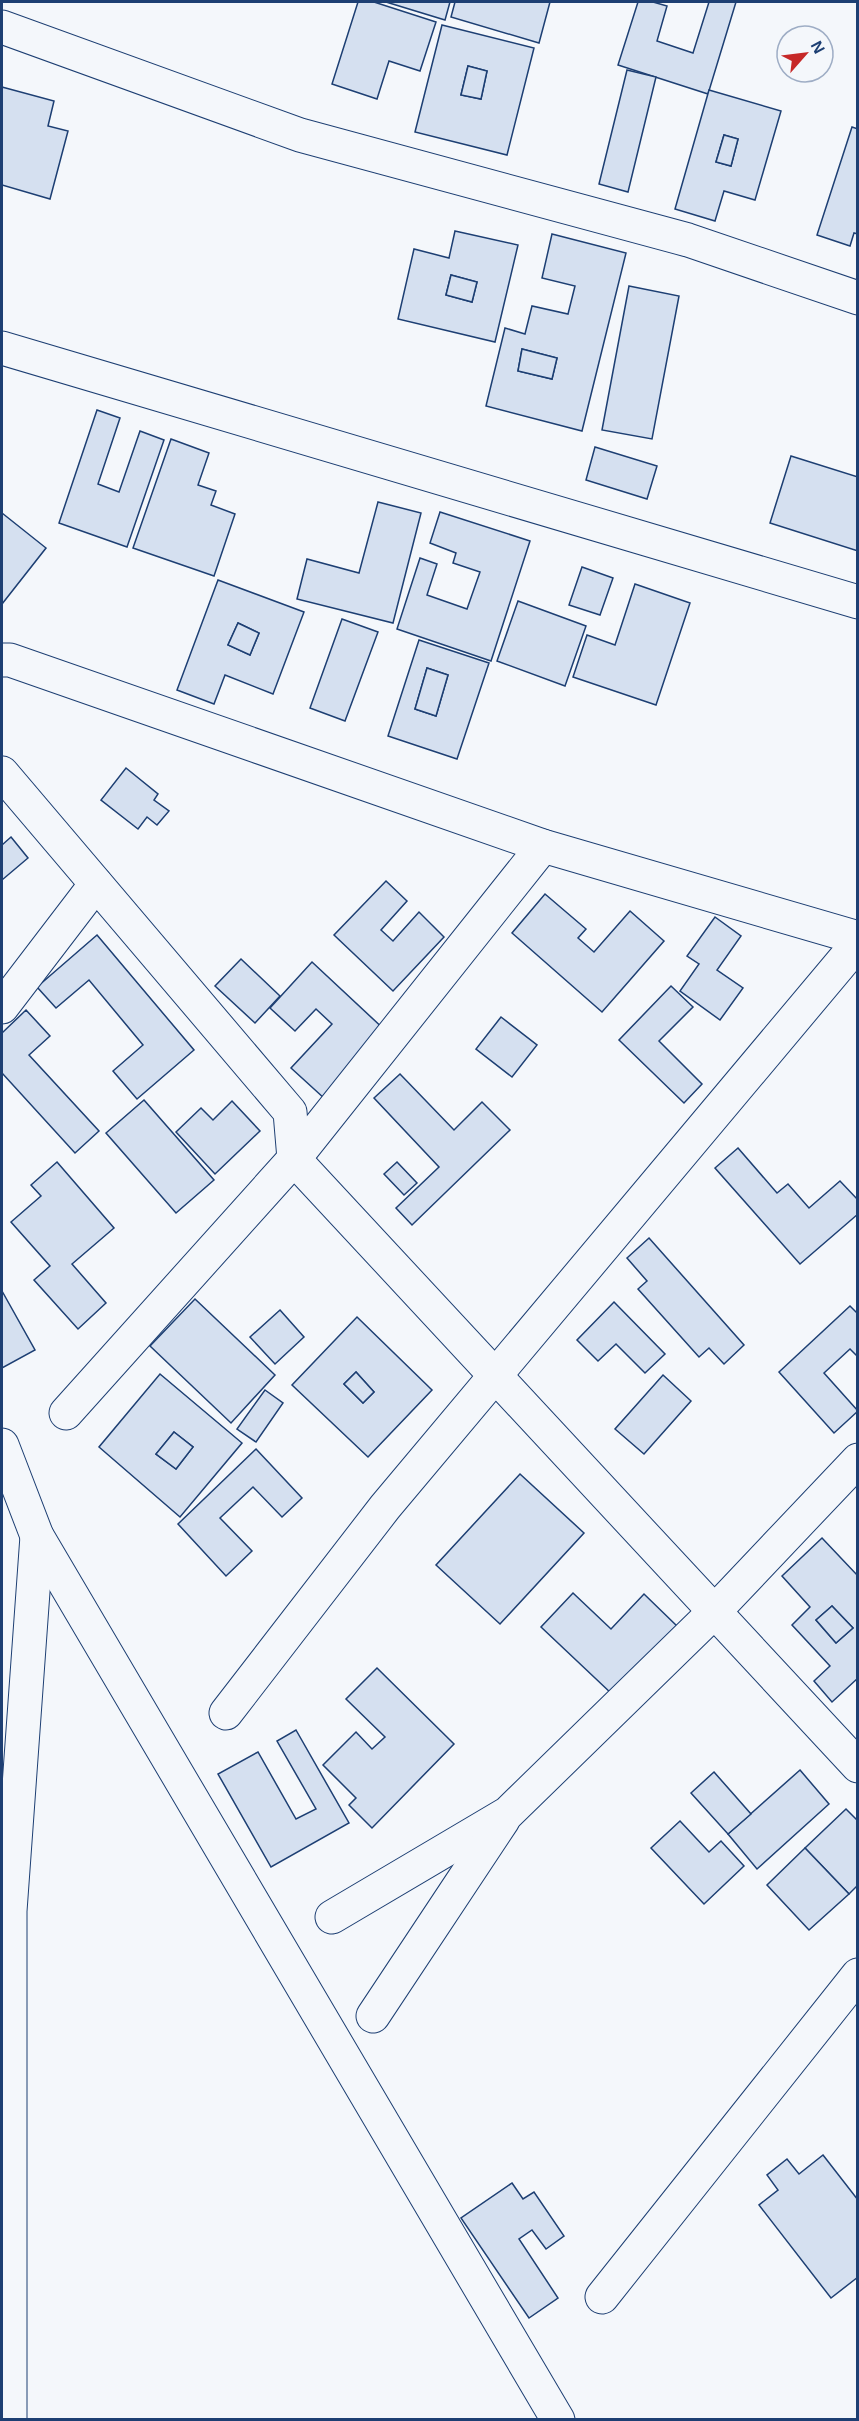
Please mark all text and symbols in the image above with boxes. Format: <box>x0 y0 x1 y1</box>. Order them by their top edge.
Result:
north arrow <box>775 24 835 84</box>
text: N <box>808 38 828 56</box>

